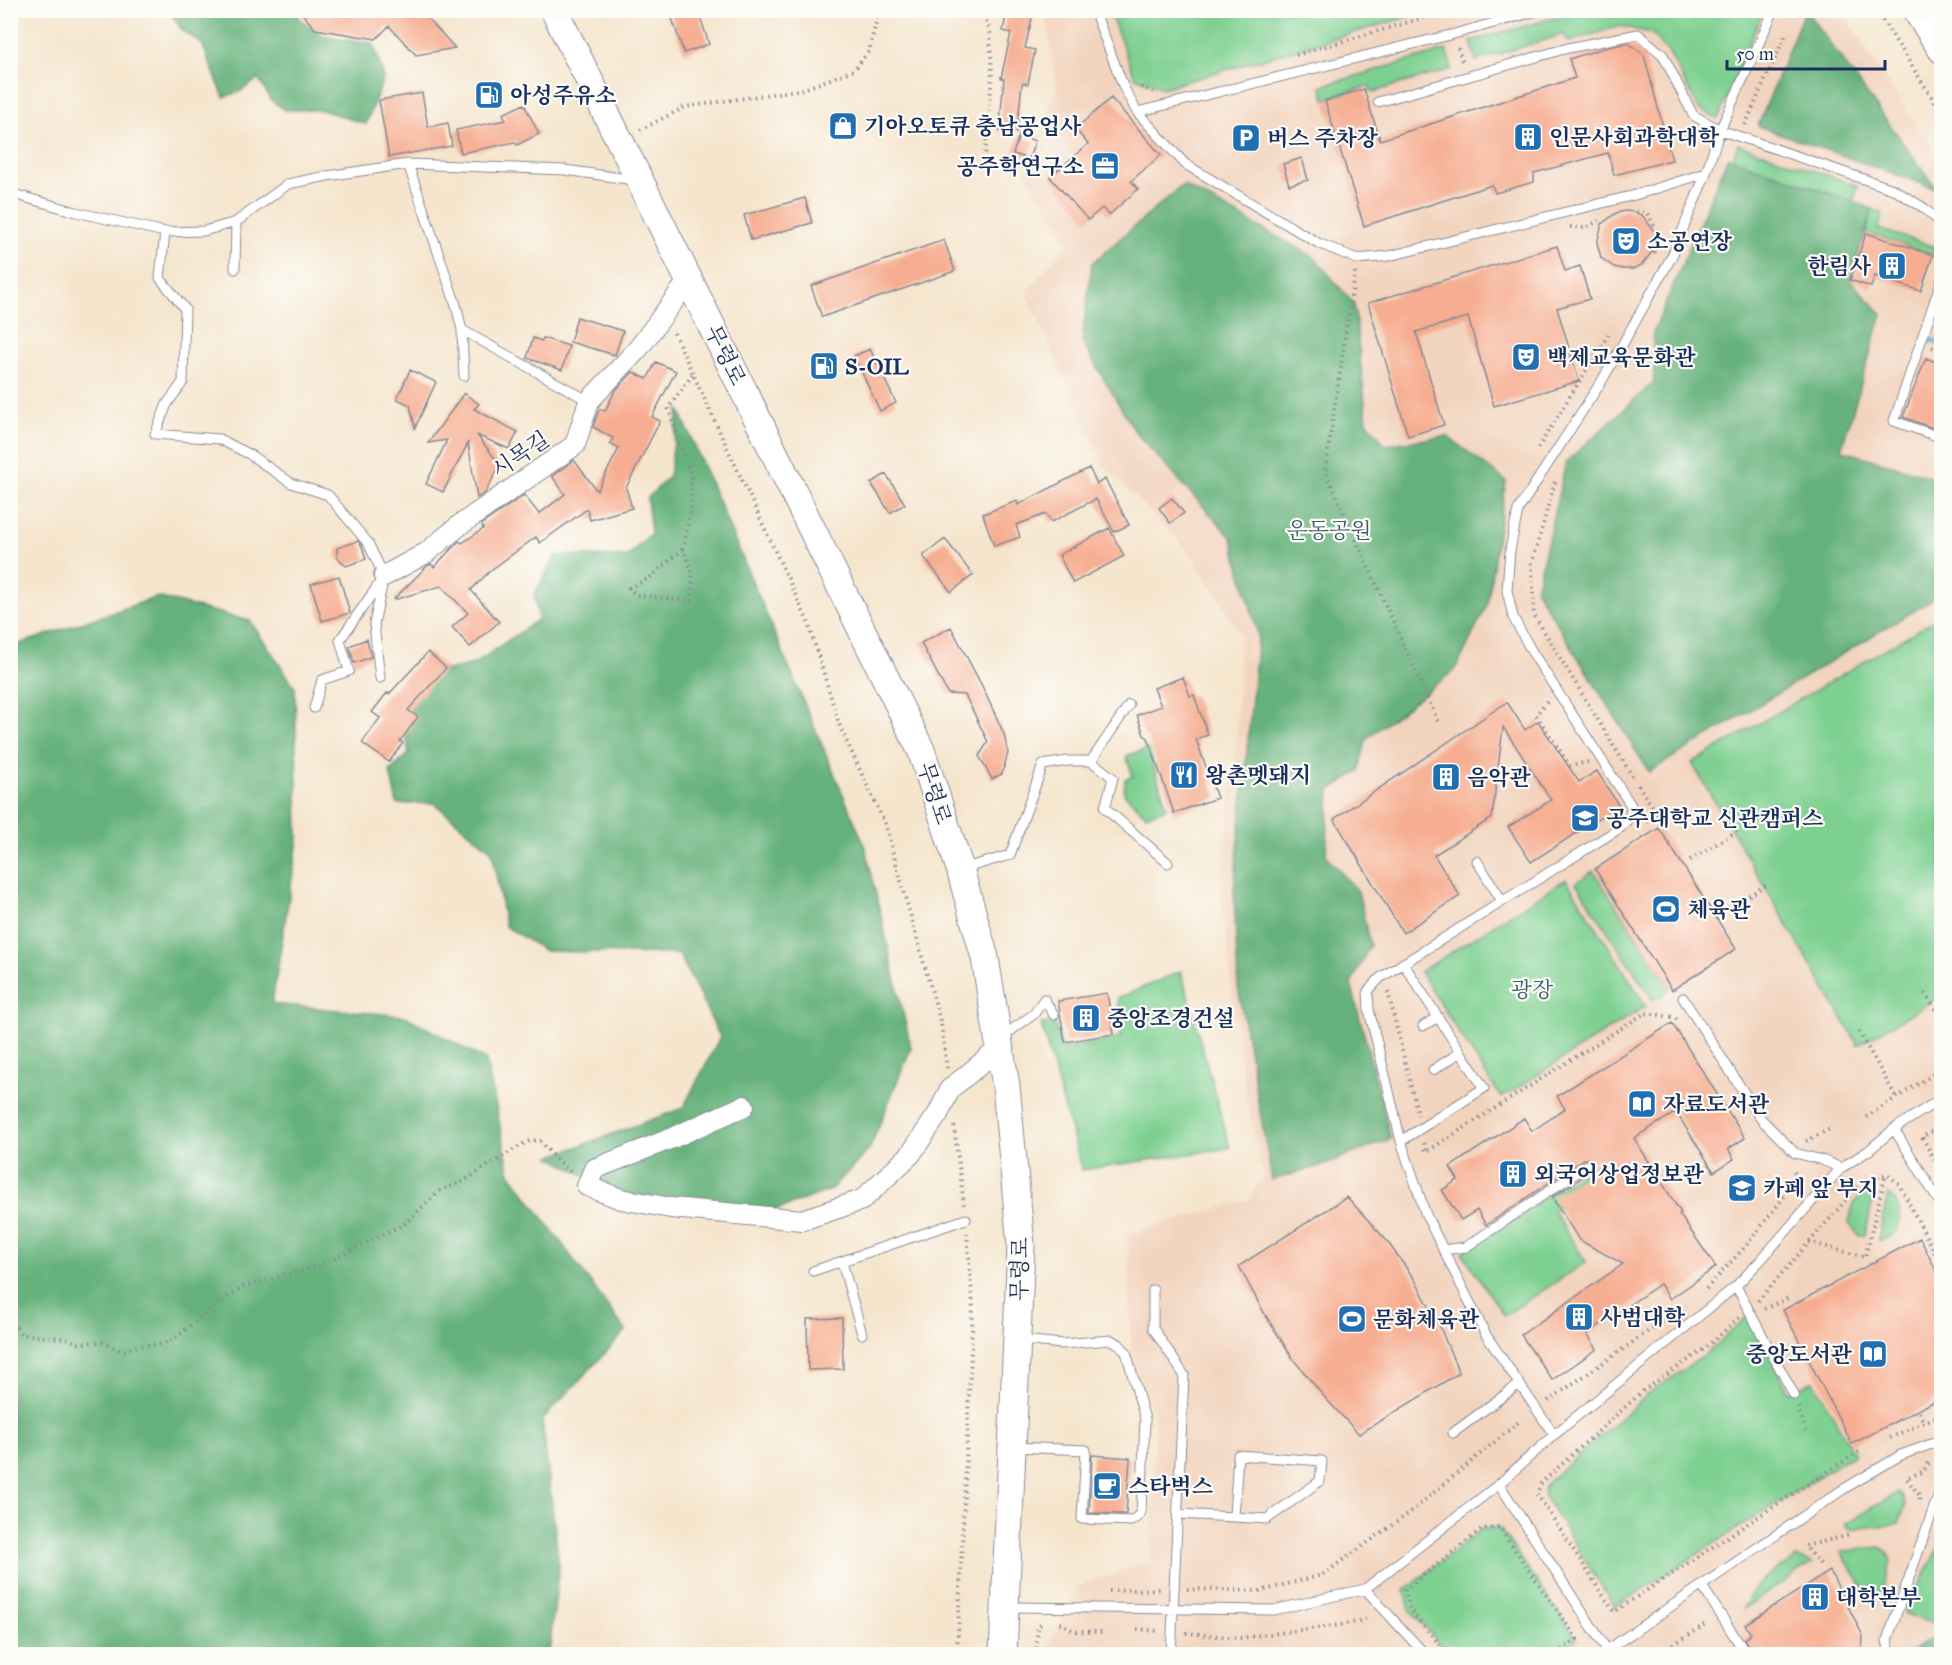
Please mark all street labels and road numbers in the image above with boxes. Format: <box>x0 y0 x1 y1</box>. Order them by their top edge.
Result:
street label: 무령로 <box>699 321 752 390</box>
street label: 시목길 <box>486 425 554 483</box>
street label: 무령로 <box>912 759 957 828</box>
street label: 무령로 <box>1005 1237 1034 1301</box>

